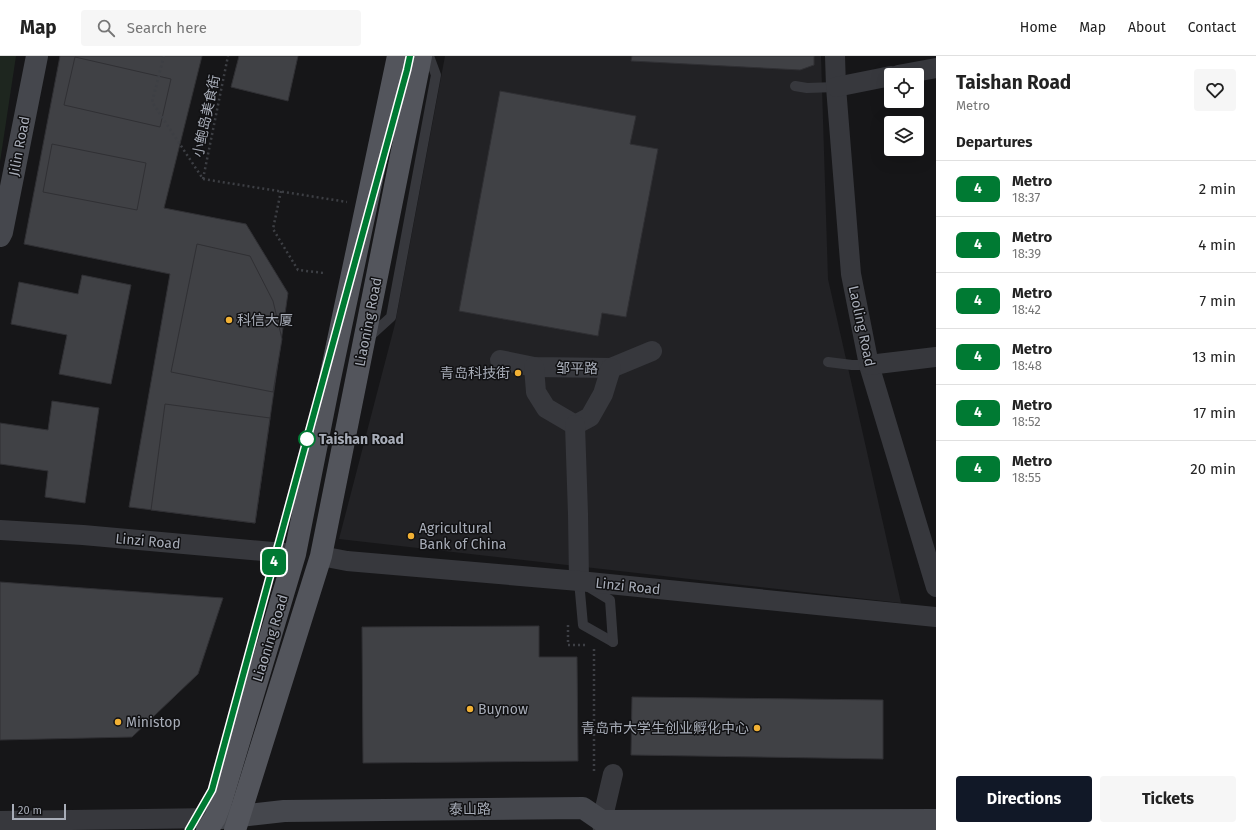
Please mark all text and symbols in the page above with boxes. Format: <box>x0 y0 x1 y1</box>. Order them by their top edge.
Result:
search box <box>81 10 361 46</box>
text: Map <box>20 16 57 39</box>
icon: search <box>95 17 117 39</box>
text: Search here <box>127 19 207 37</box>
text: Home <box>1020 19 1057 36</box>
text: Map <box>1079 19 1106 36</box>
text: About <box>1128 19 1166 36</box>
text: Contact <box>1188 19 1236 36</box>
map controls <box>884 68 924 156</box>
button: locate <box>884 68 924 108</box>
button: heart <box>1194 69 1236 111</box>
text: Taishan Road <box>956 71 1071 94</box>
street label: 小鲍岛美食街 <box>189 73 224 159</box>
text: Metro <box>956 98 990 113</box>
street label: Jilin Road <box>5 115 34 177</box>
button: layers <box>884 116 924 156</box>
text: Departures <box>956 133 1033 151</box>
text: Metro <box>1012 172 1052 190</box>
text: 4 <box>974 180 982 197</box>
text: 2 min <box>1199 180 1236 198</box>
text: 18:37 <box>1012 190 1040 205</box>
text: Metro <box>1012 228 1052 246</box>
text: 4 <box>974 236 982 253</box>
text: 4 min <box>1198 236 1236 254</box>
text: 18:39 <box>1012 246 1041 261</box>
street label: Liaoning Road <box>352 276 385 368</box>
street label: Laoling Road <box>845 284 878 368</box>
text: Metro <box>1012 284 1052 302</box>
text: 4 <box>974 292 982 309</box>
text: 7 min <box>1199 292 1236 310</box>
text: 18:42 <box>1012 302 1041 317</box>
place label: 科信大厦 <box>237 312 293 329</box>
marker: 科信大厦 <box>224 315 234 325</box>
text: Metro <box>1012 340 1052 358</box>
text: 4 <box>974 348 982 365</box>
text: 13 min <box>1192 348 1236 366</box>
text: 18:48 <box>1012 358 1042 373</box>
street label: 邹平路 <box>556 360 598 377</box>
place label: 青岛科技街 <box>440 365 510 382</box>
marker: 青岛科技街 <box>513 368 523 378</box>
text: Metro <box>1012 396 1052 414</box>
text: 4 <box>974 404 982 421</box>
text: 17 min <box>1193 404 1236 422</box>
text: 18:52 <box>1012 414 1041 429</box>
marker: Taishan Road <box>298 430 316 448</box>
place label: Taishan Road <box>319 431 404 448</box>
text: Metro <box>1012 452 1052 470</box>
text: 4 <box>974 460 982 477</box>
text: 20 min <box>1190 460 1236 478</box>
text: 18:55 <box>1012 470 1041 485</box>
place label: Agricultural Bank of China <box>419 520 506 553</box>
street label: Linzi Road <box>115 530 181 553</box>
marker: Agricultural Bank of China <box>406 531 416 541</box>
line badge: 4 <box>261 549 287 575</box>
text: 4 <box>270 553 278 570</box>
street label: Linzi Road <box>595 575 661 598</box>
street label: Liaoning Road <box>249 592 292 684</box>
place label: Buynow <box>478 701 528 718</box>
marker: Buynow <box>465 704 475 714</box>
place label: Ministop <box>126 714 181 731</box>
marker: Ministop <box>113 717 123 727</box>
place label: 青岛市大学生创业孵化中心 <box>581 720 749 737</box>
marker: 青岛市大学生创业孵化中心 <box>752 723 762 733</box>
button: Directions <box>956 776 1092 822</box>
button: Tickets <box>1100 776 1236 822</box>
street label: 泰山路 <box>449 801 491 818</box>
scale bar <box>12 802 66 821</box>
text: 20 m <box>18 804 42 817</box>

